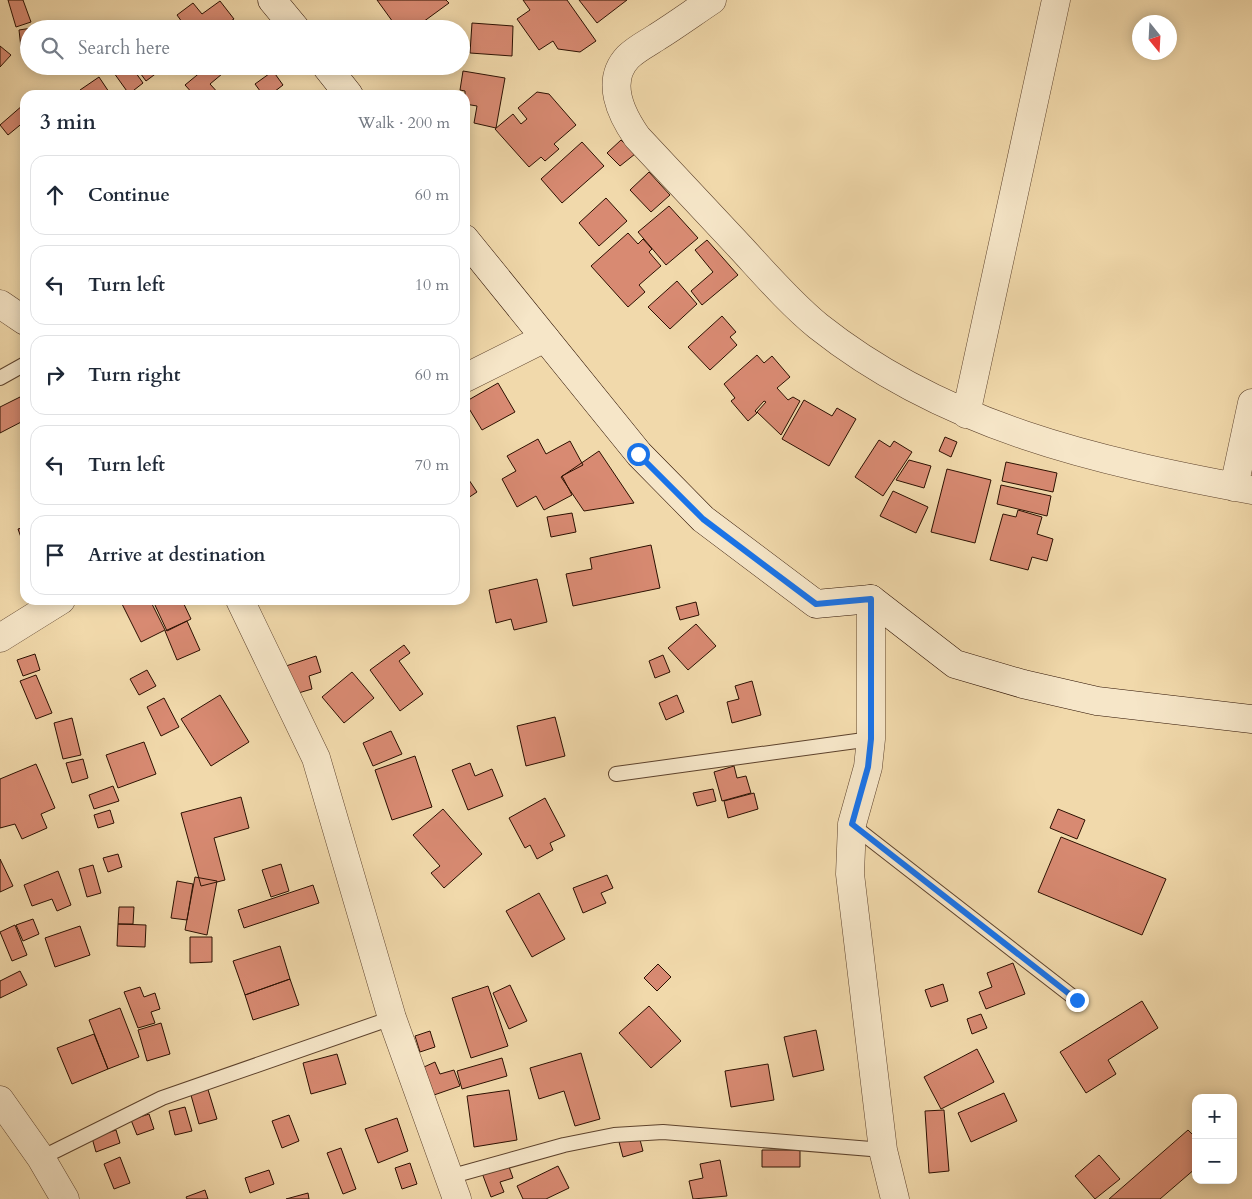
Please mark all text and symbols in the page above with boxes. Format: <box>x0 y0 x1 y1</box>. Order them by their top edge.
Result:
north arrow <box>1132 15 1177 60</box>
search box <box>20 20 470 75</box>
icon: search <box>38 34 66 62</box>
text: Search here <box>78 35 170 61</box>
text: 3 min <box>40 108 96 137</box>
text: Walk · 200 m <box>358 112 450 134</box>
icon: ahead <box>41 181 69 209</box>
text: Continue <box>88 182 170 208</box>
text: 60 m <box>415 184 449 206</box>
icon: left <box>41 271 69 299</box>
text: Turn left <box>88 272 165 298</box>
text: 10 m <box>415 274 449 296</box>
icon: right <box>41 361 69 389</box>
text: Turn right <box>88 362 180 388</box>
text: 60 m <box>415 364 449 386</box>
route start <box>627 443 650 466</box>
icon: left <box>41 451 69 479</box>
text: Turn left <box>88 452 165 478</box>
text: 70 m <box>415 454 449 476</box>
icon: arrive <box>41 541 69 569</box>
text: Arrive at destination <box>88 542 265 568</box>
route end <box>1066 989 1089 1012</box>
map controls <box>1192 1094 1237 1184</box>
button: + <box>1192 1094 1237 1139</box>
button: − <box>1192 1139 1237 1184</box>

